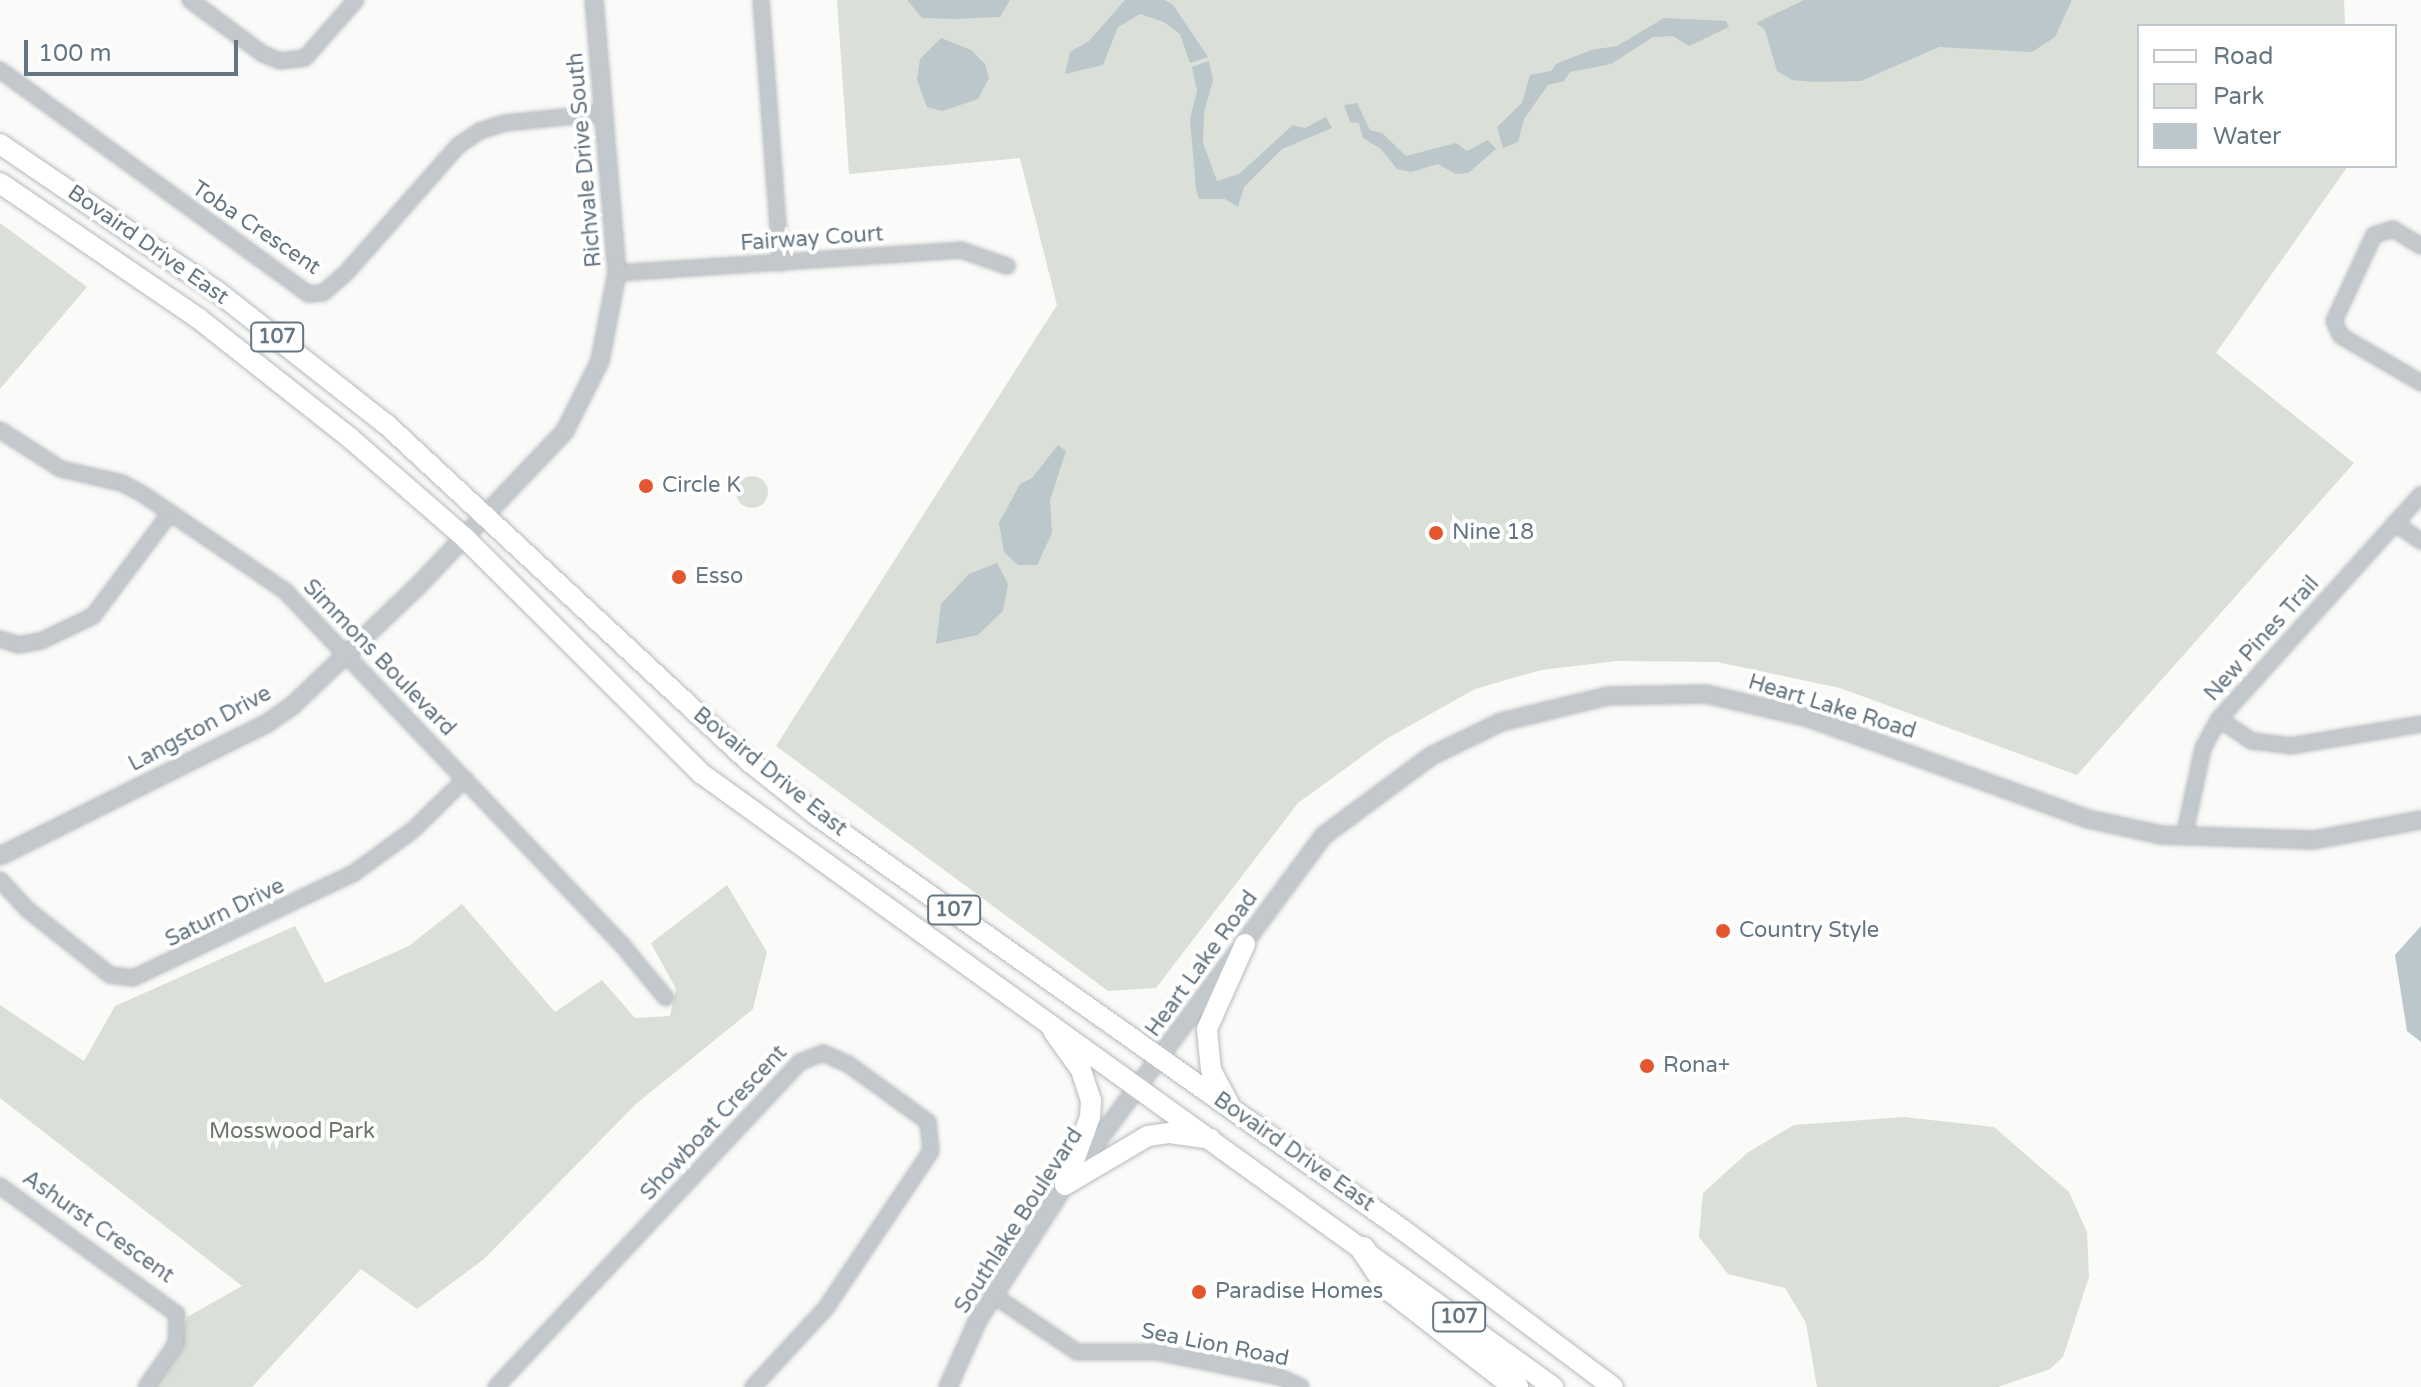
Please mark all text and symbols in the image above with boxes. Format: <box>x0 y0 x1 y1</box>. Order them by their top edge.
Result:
scale bar <box>28 24 242 74</box>
legend <box>2137 24 2397 168</box>
text: 100 m <box>38 39 112 68</box>
text: Road <box>2213 42 2273 71</box>
street label: Richvale Drive South <box>562 51 608 269</box>
text: Park <box>2213 82 2264 111</box>
text: Water <box>2213 122 2281 151</box>
street label: Toba Crescent <box>187 175 325 281</box>
street label: Bovaird Drive East <box>62 180 234 310</box>
street label: Fairway Court <box>740 221 884 257</box>
road number: 107 <box>249 321 305 353</box>
place label: Circle K <box>662 473 741 499</box>
marker: Circle K <box>637 477 655 495</box>
place label: Nine 18 <box>1452 520 1534 546</box>
marker: Nine 18 <box>1427 524 1445 542</box>
place label: Esso <box>695 564 743 590</box>
marker: Esso <box>670 568 688 586</box>
street label: New Pines Trail <box>2199 571 2325 707</box>
street label: Simmons Boulevard <box>297 574 461 742</box>
street label: Heart Lake Road <box>1745 669 1919 745</box>
street label: Langston Drive <box>124 680 276 778</box>
street label: Bovaird Drive East <box>688 702 852 842</box>
street label: Saturn Drive <box>161 873 289 953</box>
street label: Heart Lake Road <box>1140 886 1264 1042</box>
road number: 107 <box>926 894 982 926</box>
place label: Country Style <box>1739 918 1879 944</box>
marker: Country Style <box>1714 922 1732 940</box>
street label: Showboat Crescent <box>635 1040 793 1206</box>
place label: Rona+ <box>1663 1053 1730 1079</box>
marker: Rona+ <box>1638 1057 1656 1075</box>
street label: Bovaird Drive East <box>1208 1087 1380 1217</box>
park label: Mosswood Park <box>209 1119 375 1145</box>
street label: Southlake Boulevard <box>949 1123 1089 1319</box>
street label: Ashurst Crescent <box>17 1165 179 1289</box>
place label: Paradise Homes <box>1215 1279 1383 1305</box>
marker: Paradise Homes <box>1190 1283 1208 1301</box>
road number: 107 <box>1431 1301 1487 1333</box>
street label: Sea Lion Road <box>1139 1318 1291 1372</box>

